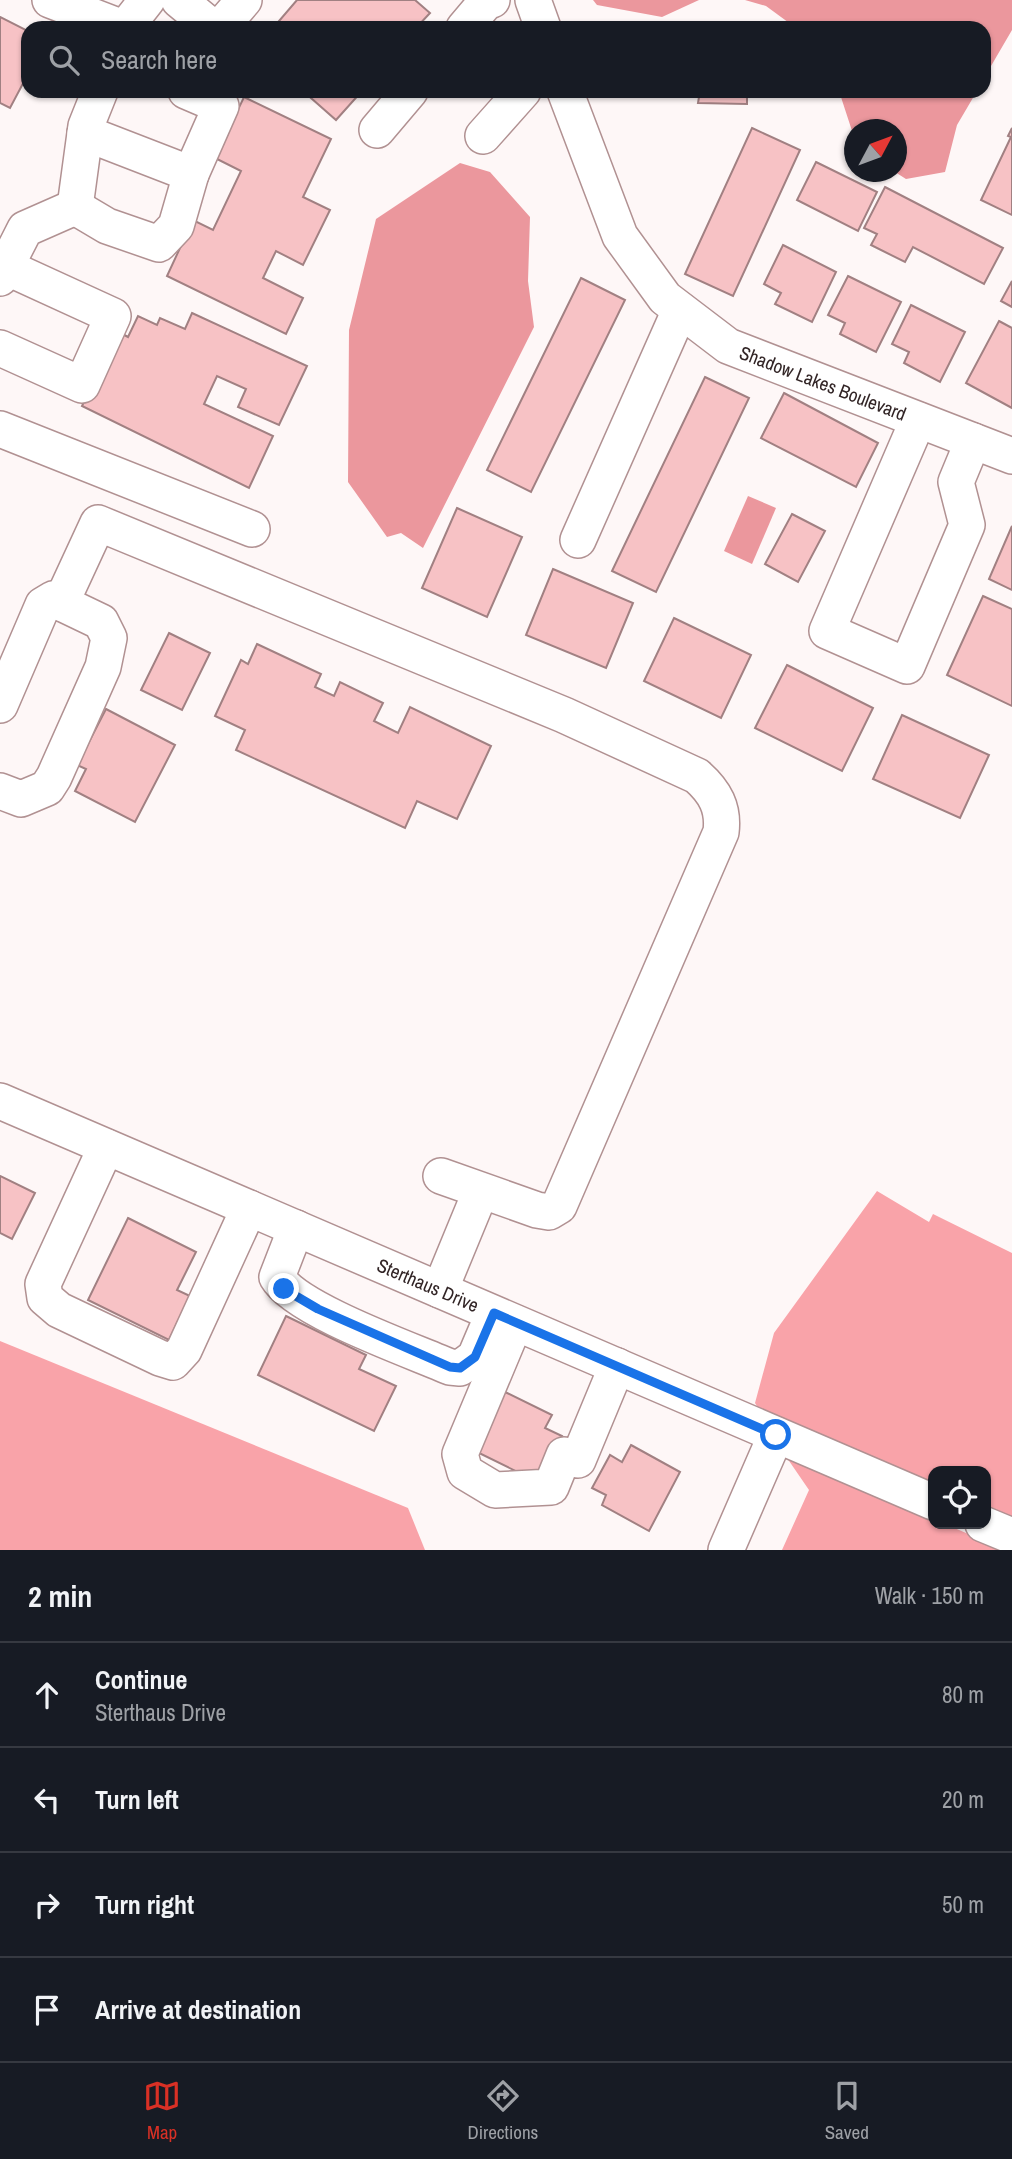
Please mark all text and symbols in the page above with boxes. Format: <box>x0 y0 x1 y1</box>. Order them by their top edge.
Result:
search box <box>21 21 991 98</box>
icon: search <box>45 41 83 79</box>
text: Search here <box>101 42 217 77</box>
north arrow <box>844 119 907 182</box>
street label: Shadow Lakes Boulevard <box>736 339 910 427</box>
street label: Sterthaus Drive <box>373 1252 483 1318</box>
route end <box>268 1273 299 1304</box>
route start <box>760 1419 791 1450</box>
map controls <box>928 1466 991 1529</box>
button: locate <box>928 1466 991 1529</box>
text: 2 min <box>28 1576 92 1616</box>
text: Walk · 150 m <box>875 1580 984 1611</box>
text: Continue <box>95 1662 187 1697</box>
icon: ahead <box>28 1676 66 1714</box>
text: 80 m <box>942 1679 984 1710</box>
text: Sterthaus Drive <box>95 1697 226 1728</box>
icon: left <box>28 1781 66 1819</box>
text: Turn left <box>95 1782 179 1817</box>
text: 20 m <box>942 1784 984 1815</box>
icon: right <box>28 1886 66 1924</box>
text: Turn right <box>95 1887 194 1922</box>
text: 50 m <box>942 1889 984 1920</box>
icon: arrive <box>28 1991 66 2029</box>
text: Arrive at destination <box>95 1992 301 2027</box>
tab: Map <box>143 2077 181 2145</box>
tab: Directions <box>467 2077 538 2145</box>
tab: Saved <box>825 2077 869 2145</box>

